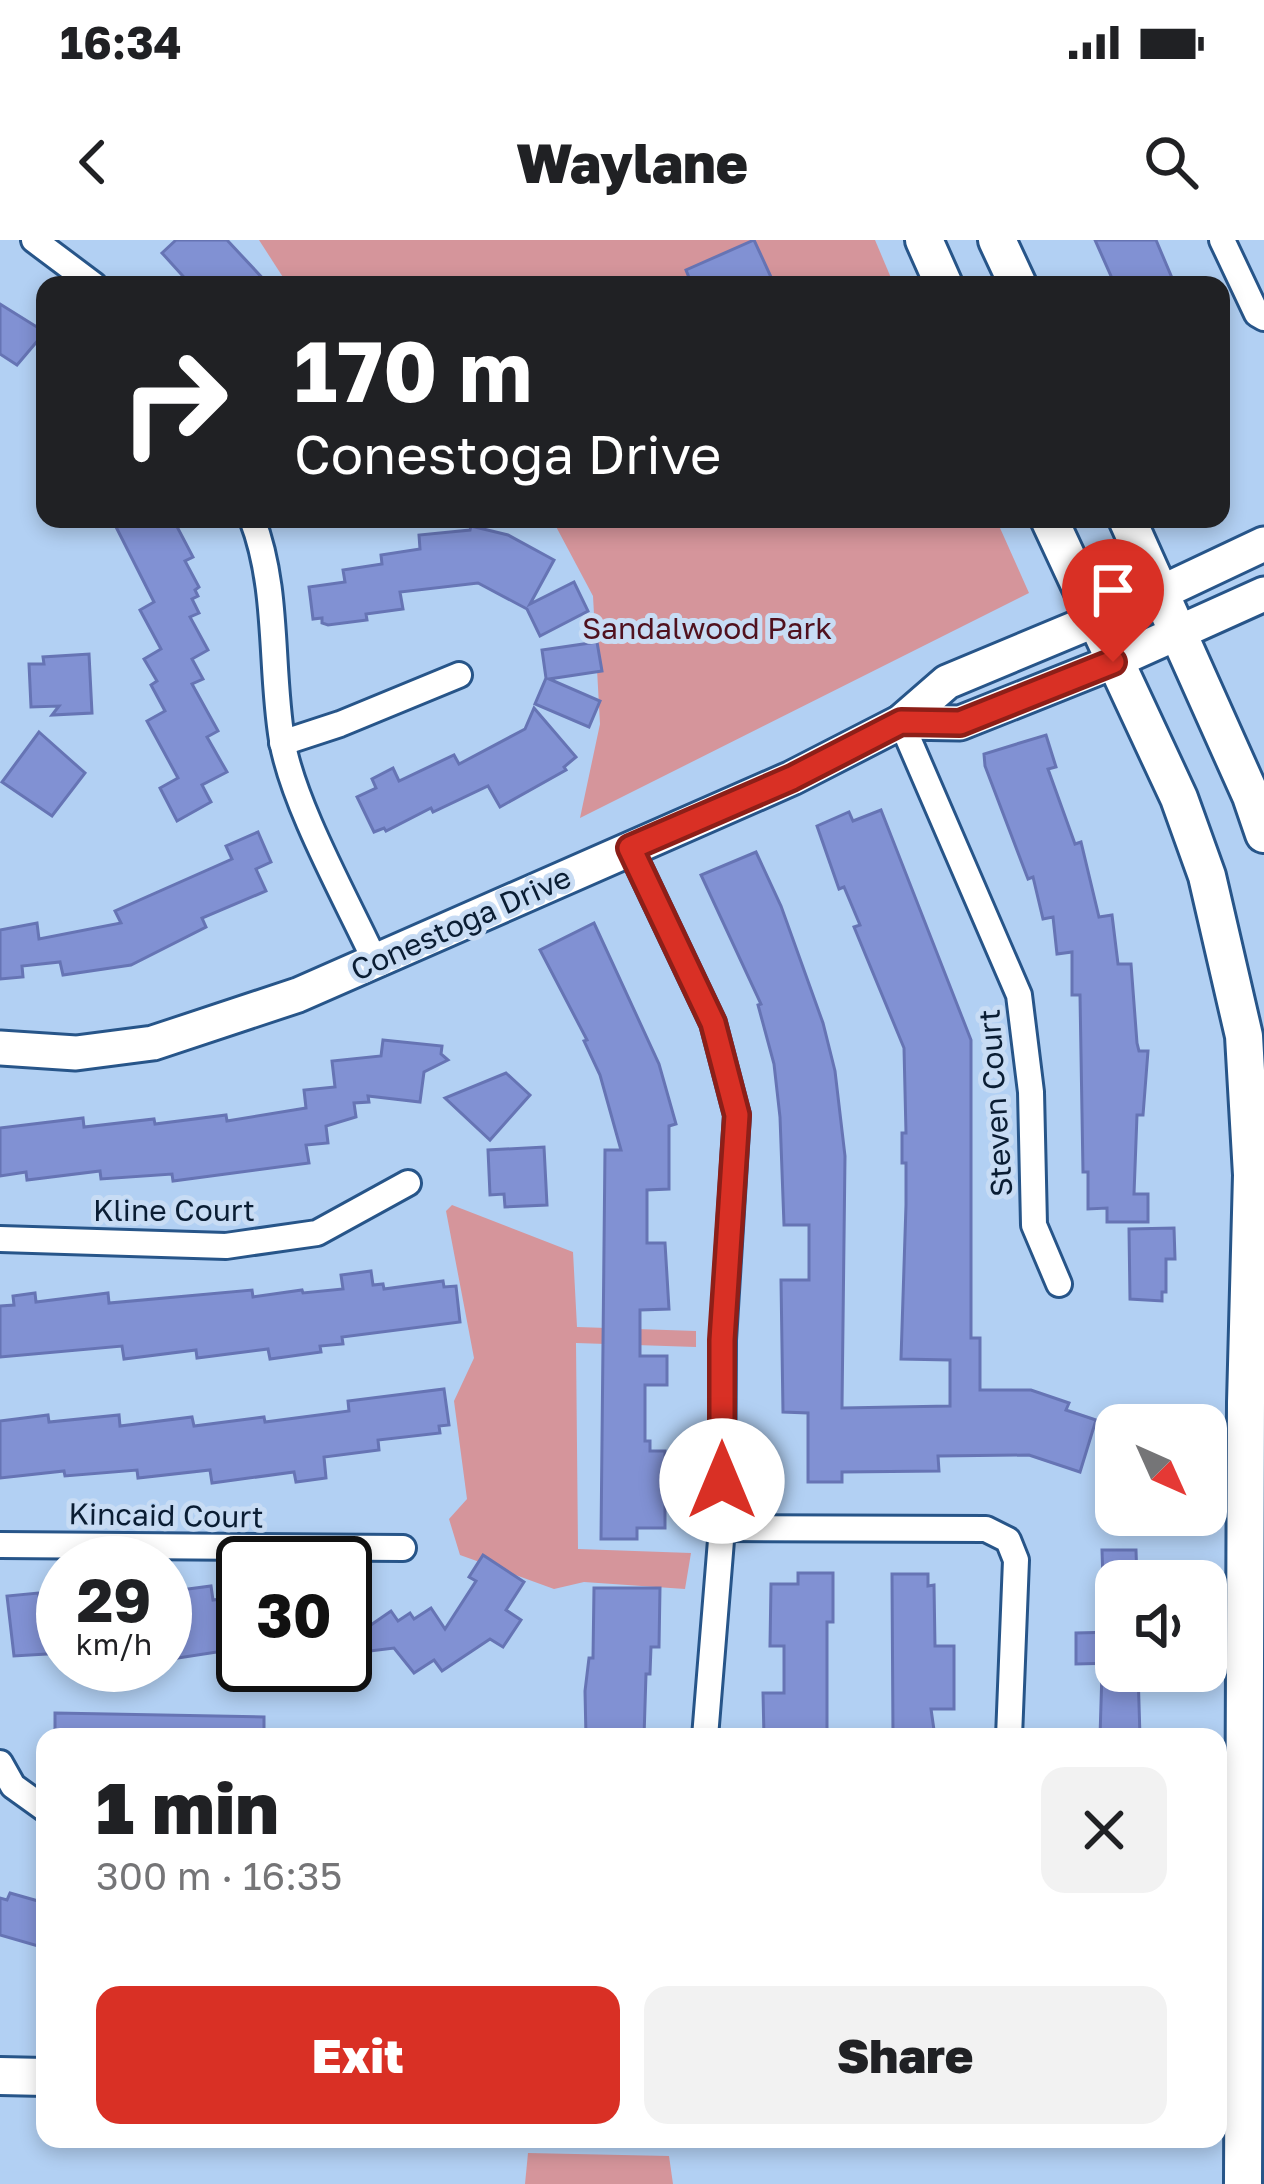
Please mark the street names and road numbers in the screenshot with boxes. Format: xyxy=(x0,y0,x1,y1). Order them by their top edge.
street label: Conestoga Drive xyxy=(345,858,576,988)
street label: Steven Court xyxy=(970,1008,1020,1198)
street label: Kline Court xyxy=(93,1192,255,1228)
street label: Kincaid Court xyxy=(68,1495,264,1535)

